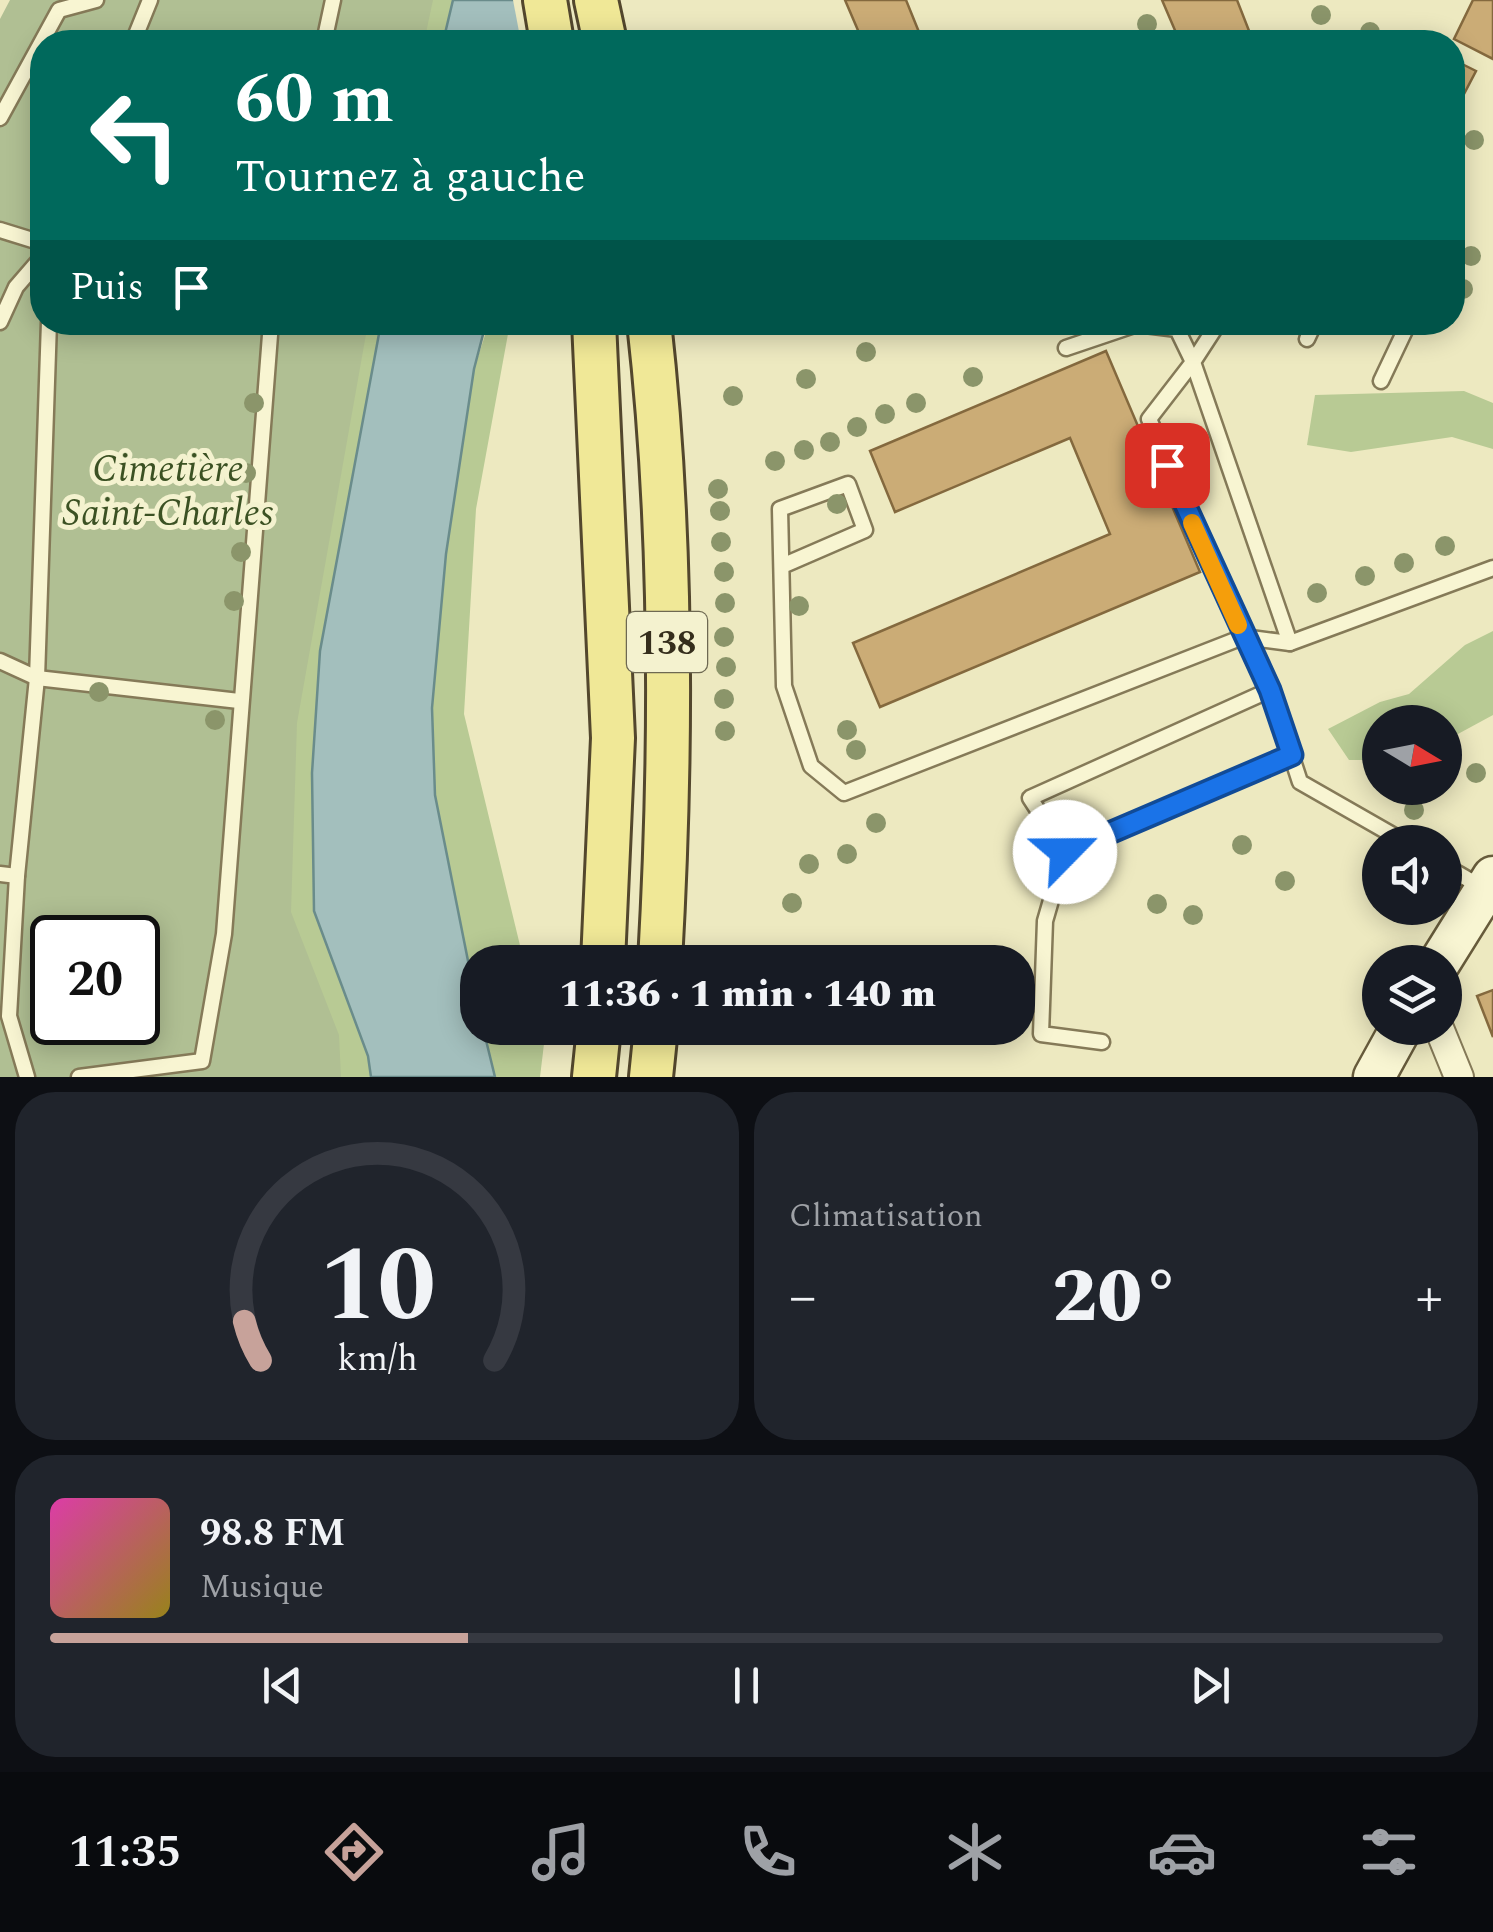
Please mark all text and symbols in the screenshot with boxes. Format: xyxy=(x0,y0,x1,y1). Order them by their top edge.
text: 60 m xyxy=(235,47,394,153)
icon: left xyxy=(70,70,200,200)
text: Tournez à gauche xyxy=(235,143,586,212)
text: Puis xyxy=(70,259,144,317)
icon: arrive xyxy=(164,260,219,315)
pin xyxy=(1125,423,1210,508)
icon: arrive xyxy=(1140,438,1195,493)
park label: Cimetière Saint-Charles xyxy=(63,441,273,543)
road number: 138 xyxy=(627,612,707,672)
north arrow xyxy=(1362,705,1462,805)
map controls xyxy=(1362,705,1462,1045)
position arrow xyxy=(1013,800,1117,904)
button: sound xyxy=(1362,825,1462,925)
speed limit sign: 20 xyxy=(30,915,160,1045)
button: layers xyxy=(1362,945,1462,1045)
text: 11:36 · 1 min · 140 m xyxy=(559,966,936,1024)
text: Climatisation xyxy=(789,1192,983,1241)
text: 10 xyxy=(319,1208,435,1366)
text: 20° xyxy=(1052,1241,1180,1355)
text: − xyxy=(789,1256,817,1339)
text: + xyxy=(1415,1256,1443,1339)
text: km/h xyxy=(337,1332,417,1387)
text: 98.8 FM xyxy=(200,1505,345,1563)
text: Musique xyxy=(200,1563,324,1612)
icon: previous xyxy=(255,1658,310,1713)
icon: pause xyxy=(719,1658,774,1713)
icon: next xyxy=(1183,1658,1238,1713)
icon: directions xyxy=(319,1817,389,1887)
icon: music xyxy=(526,1817,596,1887)
icon: phone xyxy=(733,1817,803,1887)
icon: climate xyxy=(940,1817,1010,1887)
icon: car xyxy=(1147,1817,1217,1887)
icon: filters xyxy=(1354,1817,1424,1887)
text: 11:35 xyxy=(69,1818,182,1887)

